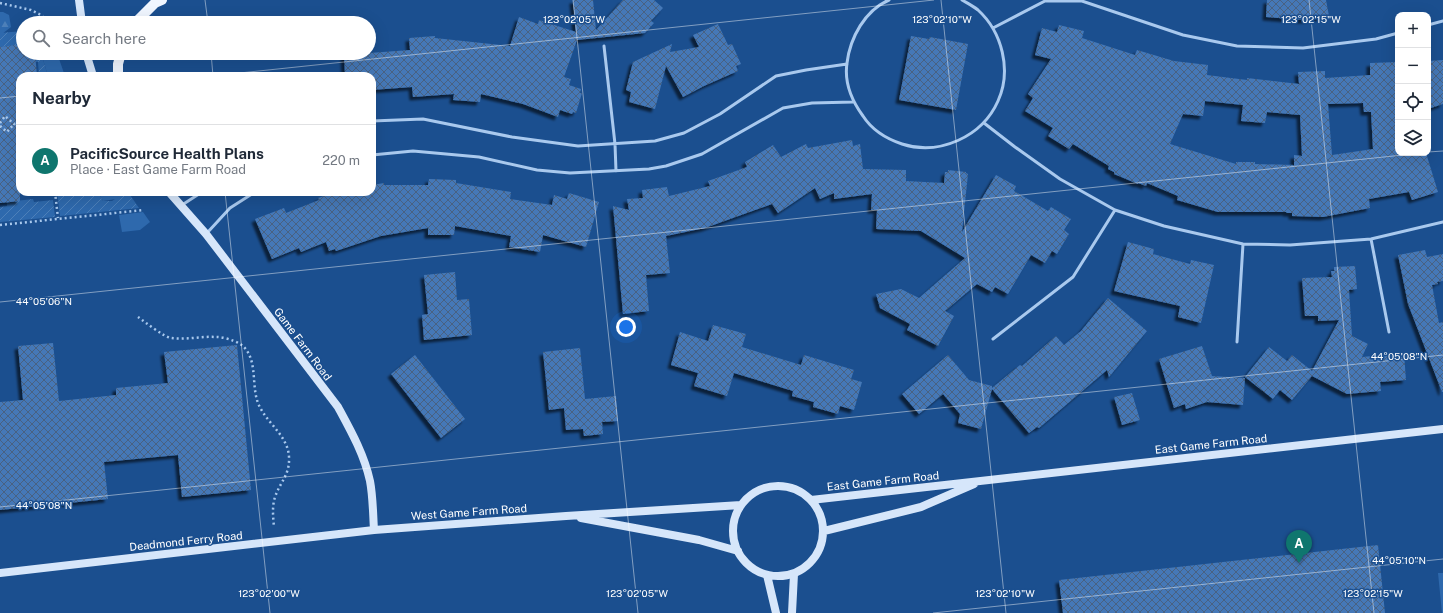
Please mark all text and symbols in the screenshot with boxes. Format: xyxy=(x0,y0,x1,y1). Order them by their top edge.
map controls xyxy=(1395,12,1431,156)
button: + xyxy=(1395,12,1431,48)
text: 123°02'05"W xyxy=(543,13,605,25)
text: 123°02'10"W xyxy=(912,13,972,25)
text: 123°02'15"W xyxy=(1281,13,1341,25)
search box xyxy=(16,16,376,60)
icon: search xyxy=(30,27,52,49)
text: Search here xyxy=(62,30,146,47)
button: − xyxy=(1395,48,1431,84)
button: locate xyxy=(1395,84,1431,120)
text: Nearby xyxy=(32,88,91,108)
button: layers xyxy=(1395,120,1431,156)
text: PacificSource Health Plans xyxy=(70,145,264,162)
text: A xyxy=(40,153,50,168)
text: 220 m xyxy=(322,153,360,168)
text: Place · East Game Farm Road xyxy=(70,162,246,177)
text: 44°05'06"N xyxy=(16,295,72,307)
street label: Game Farm Road xyxy=(272,305,334,383)
your location xyxy=(616,317,636,337)
text: 44°05'08"N xyxy=(1371,350,1427,362)
street label: East Game Farm Road xyxy=(1154,432,1268,456)
street label: East Game Farm Road xyxy=(826,469,940,493)
text: 44°05'08"N xyxy=(16,499,72,511)
street label: West Game Farm Road xyxy=(411,502,527,522)
street label: Deadmond Ferry Road xyxy=(129,529,243,553)
pin: A xyxy=(1286,530,1312,563)
text: 44°05'10"N xyxy=(1372,554,1426,566)
text: 123°02'00"W xyxy=(238,587,300,599)
text: 123°02'05"W xyxy=(606,587,668,599)
text: 123°02'10"W xyxy=(975,587,1035,599)
text: 123°02'15"W xyxy=(1343,587,1403,599)

